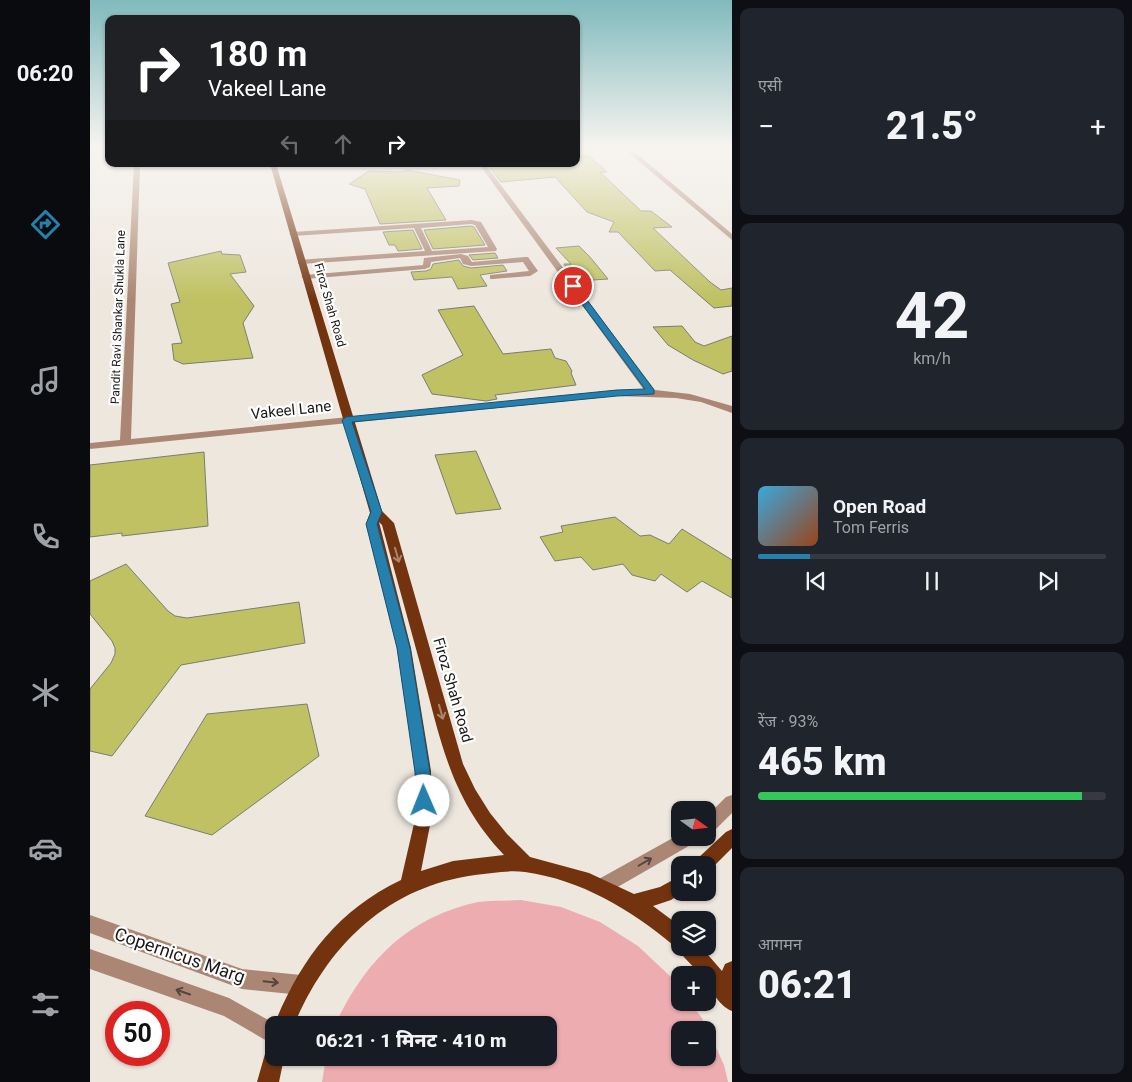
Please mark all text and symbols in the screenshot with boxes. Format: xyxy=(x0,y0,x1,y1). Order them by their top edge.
text: 180 m xyxy=(208,34,307,75)
icon: right xyxy=(125,35,190,100)
text: 06:20 xyxy=(17,61,73,86)
text: Vakeel Lane xyxy=(208,76,326,101)
text: एसी xyxy=(758,76,782,95)
text: 21.5° xyxy=(886,104,978,148)
text: − xyxy=(758,110,774,143)
text: + xyxy=(1090,110,1106,143)
icon: left xyxy=(276,130,304,158)
icon: ahead xyxy=(329,130,357,158)
icon: right xyxy=(382,130,410,158)
icon: directions xyxy=(28,207,63,242)
street label: Pandit Ravi Shankar Shukla Lane xyxy=(108,230,128,404)
street label: Firoz Shah Road xyxy=(311,261,349,349)
pin xyxy=(552,265,594,307)
icon: arrive xyxy=(559,272,587,300)
text: 42 xyxy=(895,278,969,354)
text: km/h xyxy=(913,349,951,368)
icon: music xyxy=(28,363,63,398)
street label: Vakeel Lane xyxy=(250,397,332,423)
text: Open Road xyxy=(833,495,926,518)
text: Tom Ferris xyxy=(833,518,909,537)
icon: phone xyxy=(28,519,63,554)
one-way arrow xyxy=(392,547,402,563)
icon: previous xyxy=(802,567,830,595)
icon: pause xyxy=(918,567,946,595)
icon: next xyxy=(1034,567,1062,595)
street label: Firoz Shah Road xyxy=(429,636,477,744)
icon: climate xyxy=(28,675,63,710)
one-way arrow xyxy=(436,703,446,719)
text: रेंज · 93% xyxy=(758,712,818,731)
text: 465 km xyxy=(758,740,887,784)
position arrow xyxy=(397,774,449,826)
north arrow xyxy=(671,801,716,846)
map controls xyxy=(671,801,716,1066)
icon: car xyxy=(28,831,63,866)
button: sound xyxy=(671,856,716,901)
one-way arrow xyxy=(638,857,653,867)
button: layers xyxy=(671,911,716,956)
street label: Copernicus Marg xyxy=(112,923,248,987)
text: आगमन xyxy=(758,935,802,954)
text: 06:21 xyxy=(758,963,857,1007)
button: + xyxy=(671,966,716,1011)
one-way arrow xyxy=(263,977,279,987)
icon: filters xyxy=(28,987,63,1022)
one-way arrow xyxy=(176,987,191,996)
speed limit sign: 50 xyxy=(105,1001,170,1066)
button: − xyxy=(671,1021,716,1066)
text: 06:21 · 1 मिनट · 410 m xyxy=(316,1029,506,1052)

